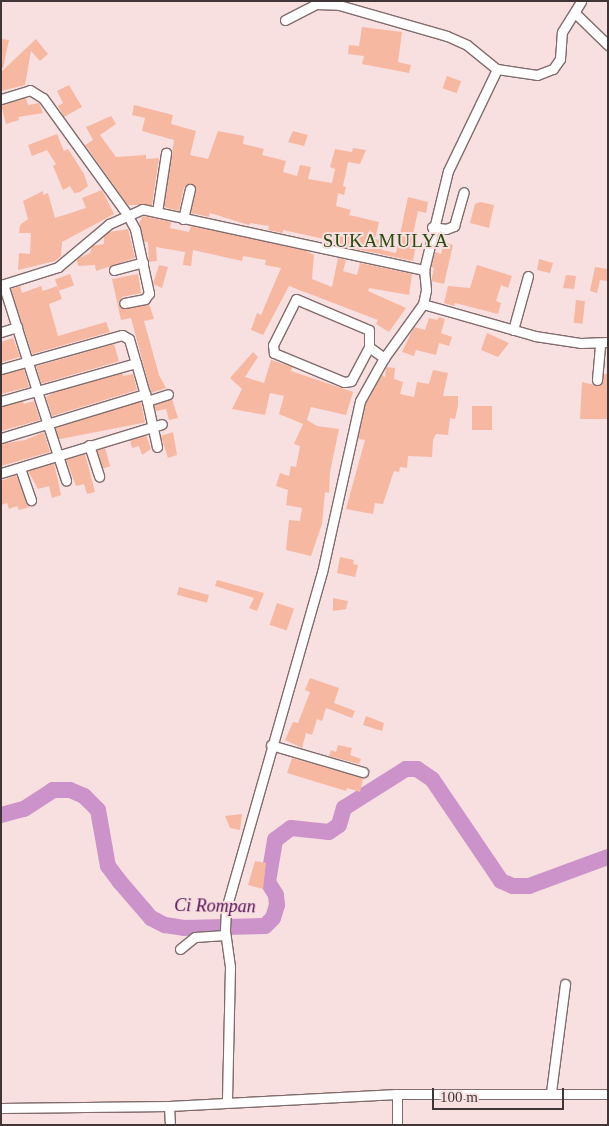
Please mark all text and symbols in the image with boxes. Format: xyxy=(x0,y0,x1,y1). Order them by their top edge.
district label: SUKAMULYA xyxy=(322,230,450,252)
water label: Ci Rompan xyxy=(174,894,256,918)
scale bar xyxy=(434,1078,566,1110)
text: 100 m xyxy=(440,1089,478,1105)

